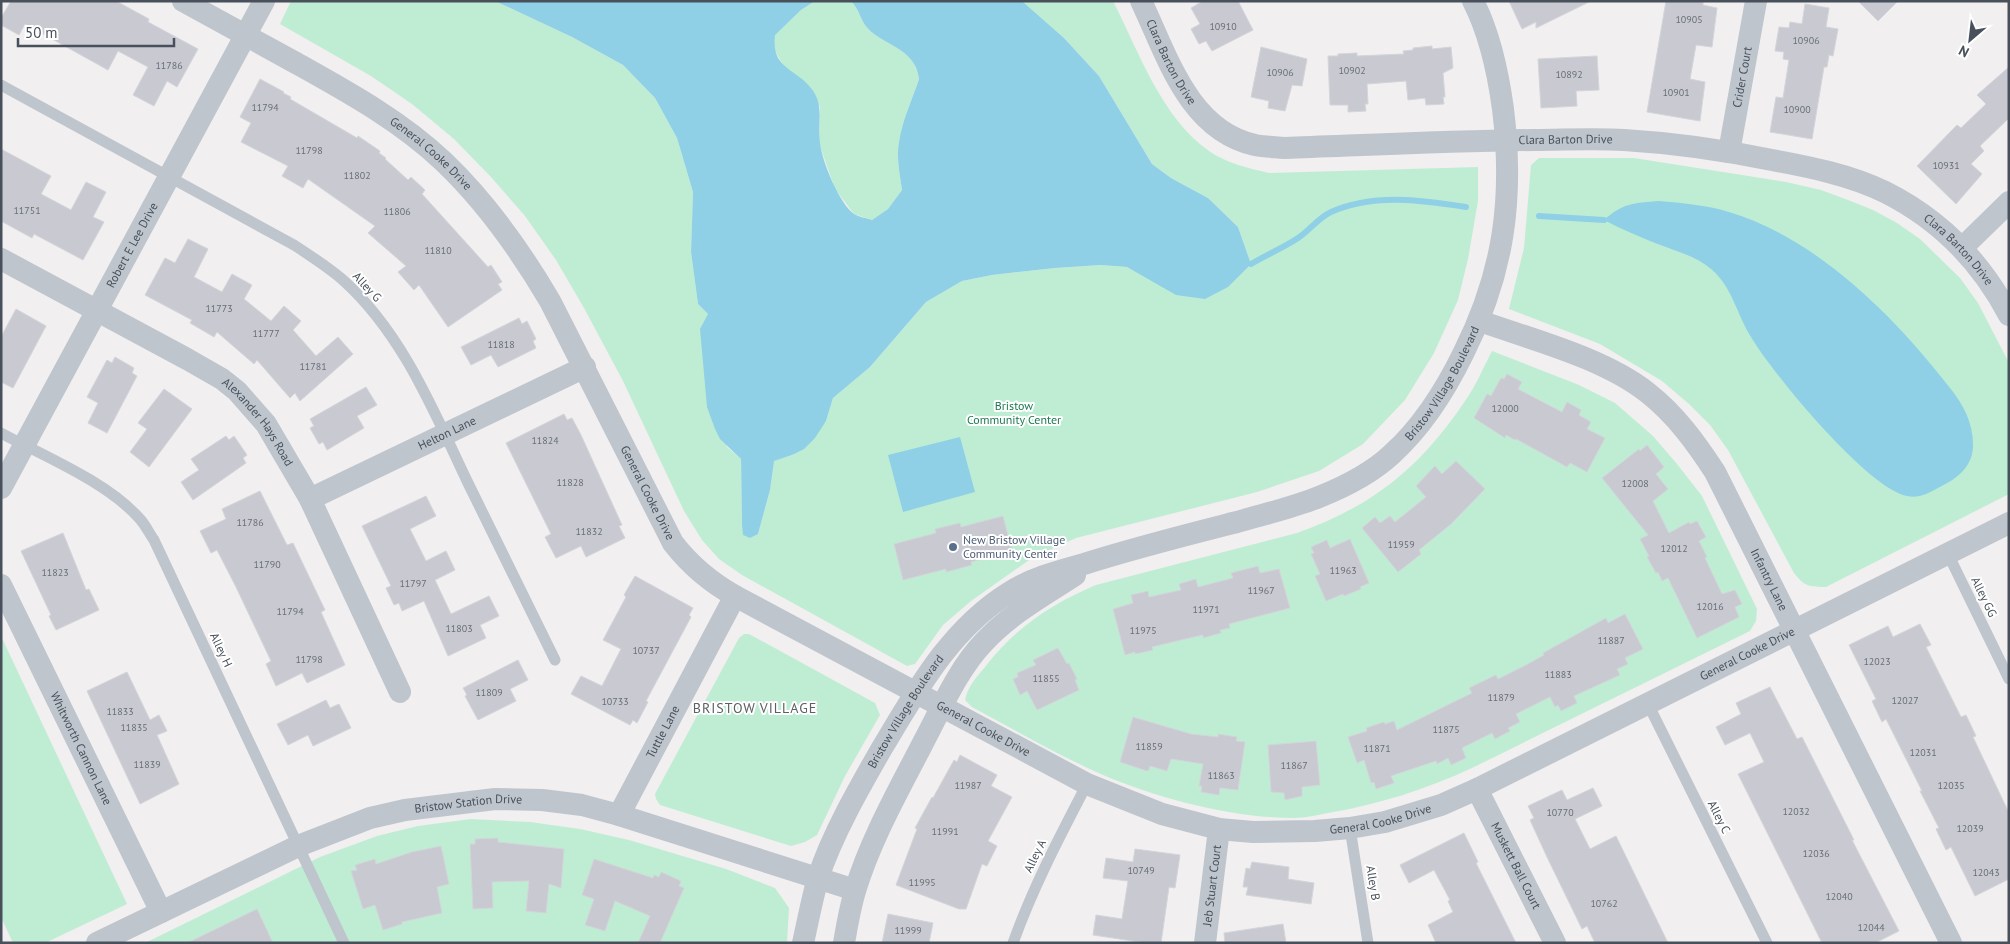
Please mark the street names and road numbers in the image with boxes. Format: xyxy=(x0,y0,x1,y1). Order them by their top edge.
street label: Clara Barton Drive xyxy=(1143,17,1200,107)
street label: Crider Court xyxy=(1729,45,1755,109)
street label: General Cooke Drive xyxy=(387,113,475,193)
street label: Clara Barton Drive xyxy=(1518,131,1613,147)
street label: Robert E Lee Drive xyxy=(103,200,161,290)
street label: Clara Barton Drive xyxy=(1921,210,1997,288)
street label: Alley G xyxy=(350,269,385,305)
street label: Bristow Village Boulevard xyxy=(1401,324,1482,444)
street label: Alexander Hays Road xyxy=(219,374,297,469)
street label: Helton Lane xyxy=(415,412,478,453)
street label: General Cooke Drive xyxy=(618,443,678,542)
street label: Infantry Lane xyxy=(1748,546,1791,613)
street label: Alley GG xyxy=(1968,574,2001,619)
street label: General Cooke Drive xyxy=(1697,623,1797,683)
street label: Alley H xyxy=(207,630,236,669)
street label: Bristow Village Boulevard xyxy=(864,652,946,771)
street label: Whitworth Cannon Lane xyxy=(47,689,115,807)
street label: General Cooke Drive xyxy=(934,697,1033,759)
street label: Tuttle Lane xyxy=(642,703,683,761)
street label: Bristow Station Drive xyxy=(413,791,522,816)
street label: Alley C xyxy=(1705,798,1734,836)
street label: General Cooke Drive xyxy=(1329,800,1433,837)
street label: Muskett Ball Court xyxy=(1488,820,1545,911)
street label: Alley A xyxy=(1020,837,1049,875)
street label: Jeb Stuart Court xyxy=(1199,844,1224,928)
street label: Alley B xyxy=(1363,864,1384,901)

